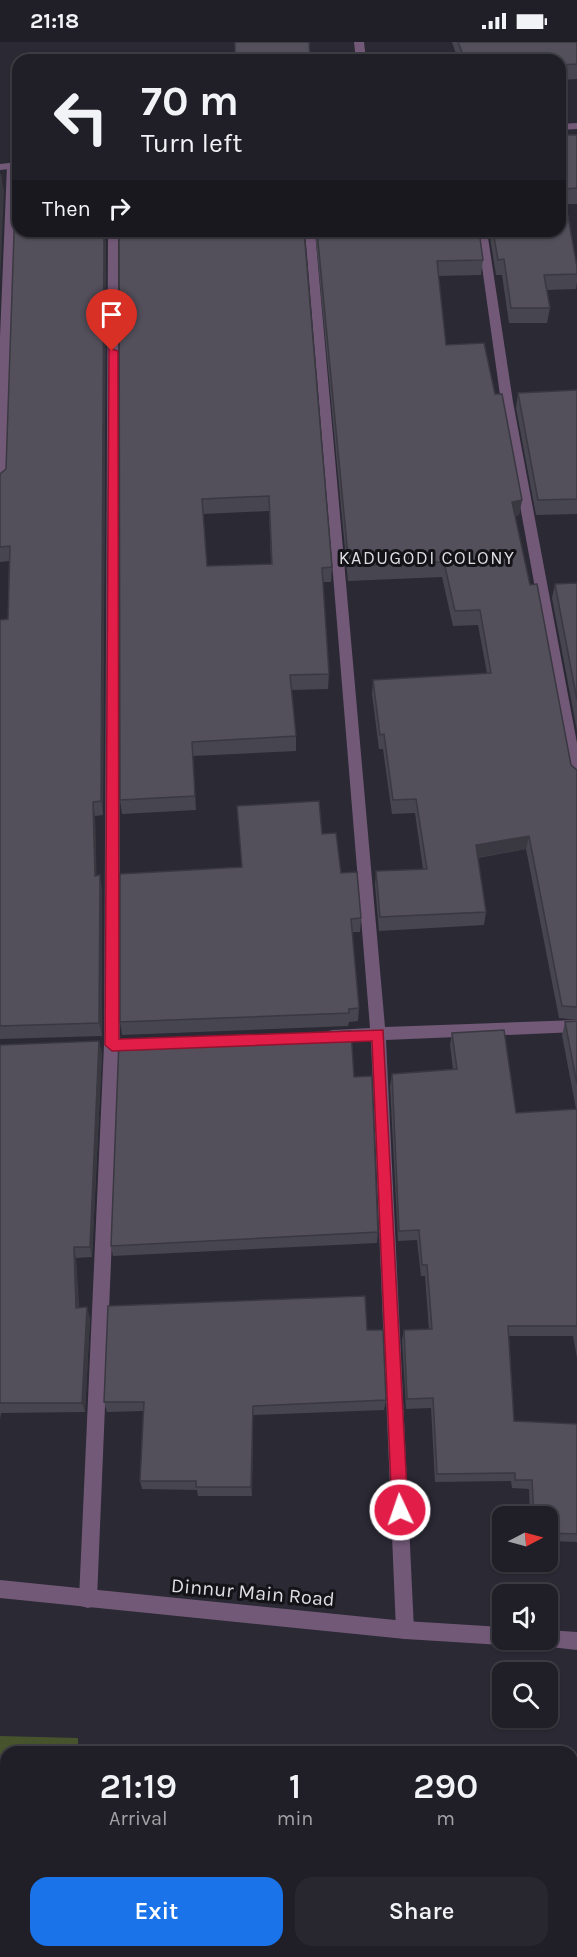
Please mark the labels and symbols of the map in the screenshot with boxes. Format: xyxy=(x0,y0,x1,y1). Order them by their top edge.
pin xyxy=(86,289,137,351)
district label: KADUGODI COLONY xyxy=(339,547,515,569)
position arrow xyxy=(368,1478,432,1542)
north arrow xyxy=(492,1506,558,1572)
street label: Dinnur Main Road xyxy=(170,1574,336,1611)

